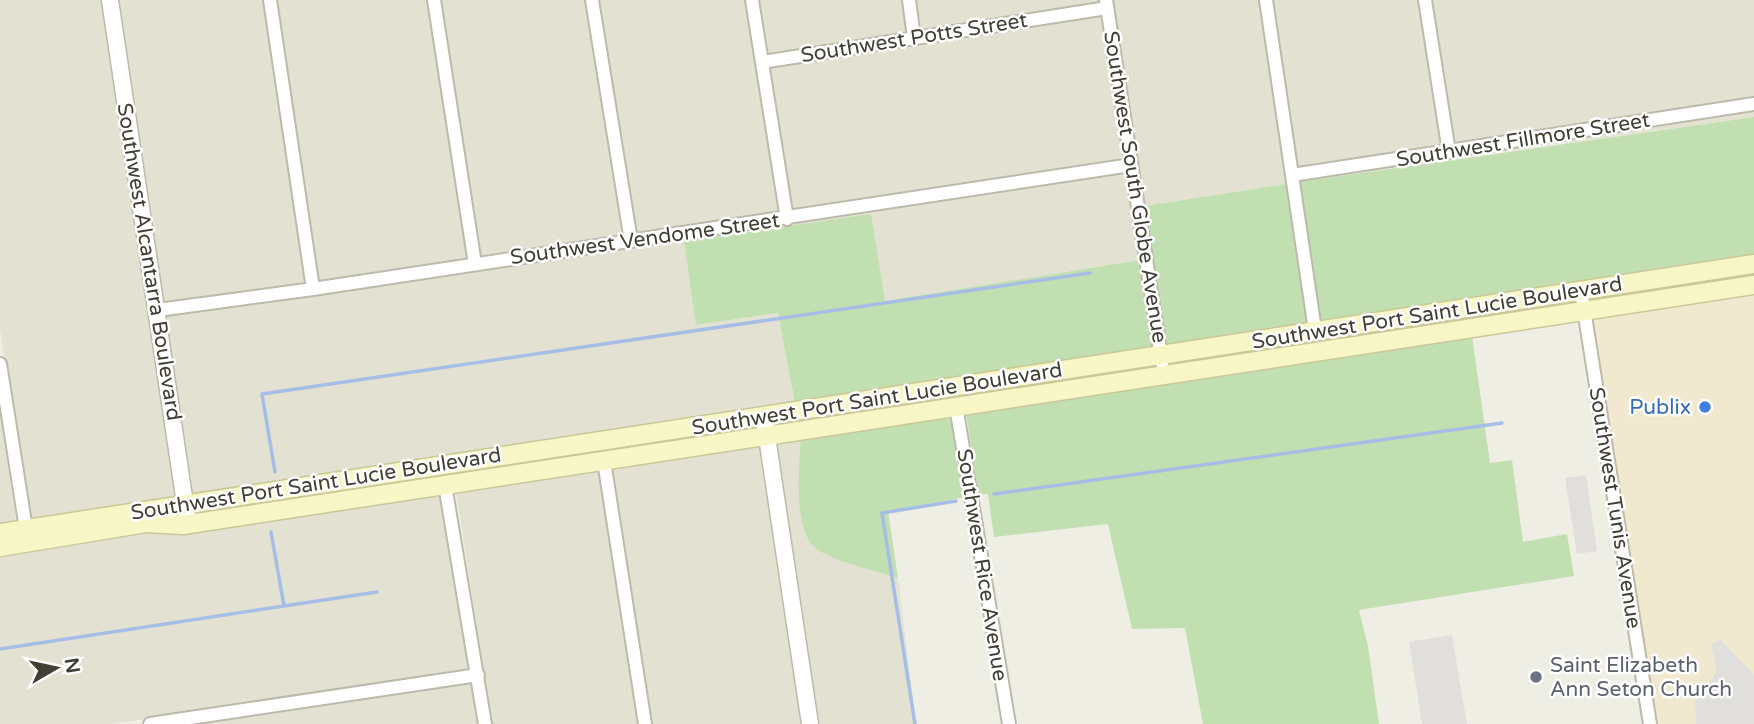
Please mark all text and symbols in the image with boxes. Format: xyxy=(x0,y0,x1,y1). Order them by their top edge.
street label: Southwest Potts Street xyxy=(799,8,1029,68)
street label: Southwest South Globe Avenue xyxy=(1098,29,1172,345)
street label: Southwest Alcantarra Boulevard xyxy=(112,101,186,423)
street label: Southwest Fillmore Street xyxy=(1394,108,1652,172)
street label: Southwest Vendome Street xyxy=(509,208,781,270)
street label: Southwest Port Saint Lucie Boulevard xyxy=(1250,271,1624,355)
street label: Southwest Port Saint Lucie Boulevard xyxy=(690,357,1064,441)
street label: Southwest Tunis Avenue xyxy=(1584,386,1646,631)
place label: Publix xyxy=(1629,395,1691,420)
marker: Publix xyxy=(1697,399,1713,415)
street label: Southwest Port Saint Lucie Boulevard xyxy=(129,442,503,526)
street label: Southwest Rice Avenue xyxy=(951,447,1013,683)
north arrow xyxy=(21,633,91,703)
place label: Saint Elizabeth Ann Seton Church xyxy=(1550,653,1732,702)
text: N xyxy=(60,656,84,675)
marker: Saint Elizabeth Ann Seton Church xyxy=(1528,669,1544,685)

